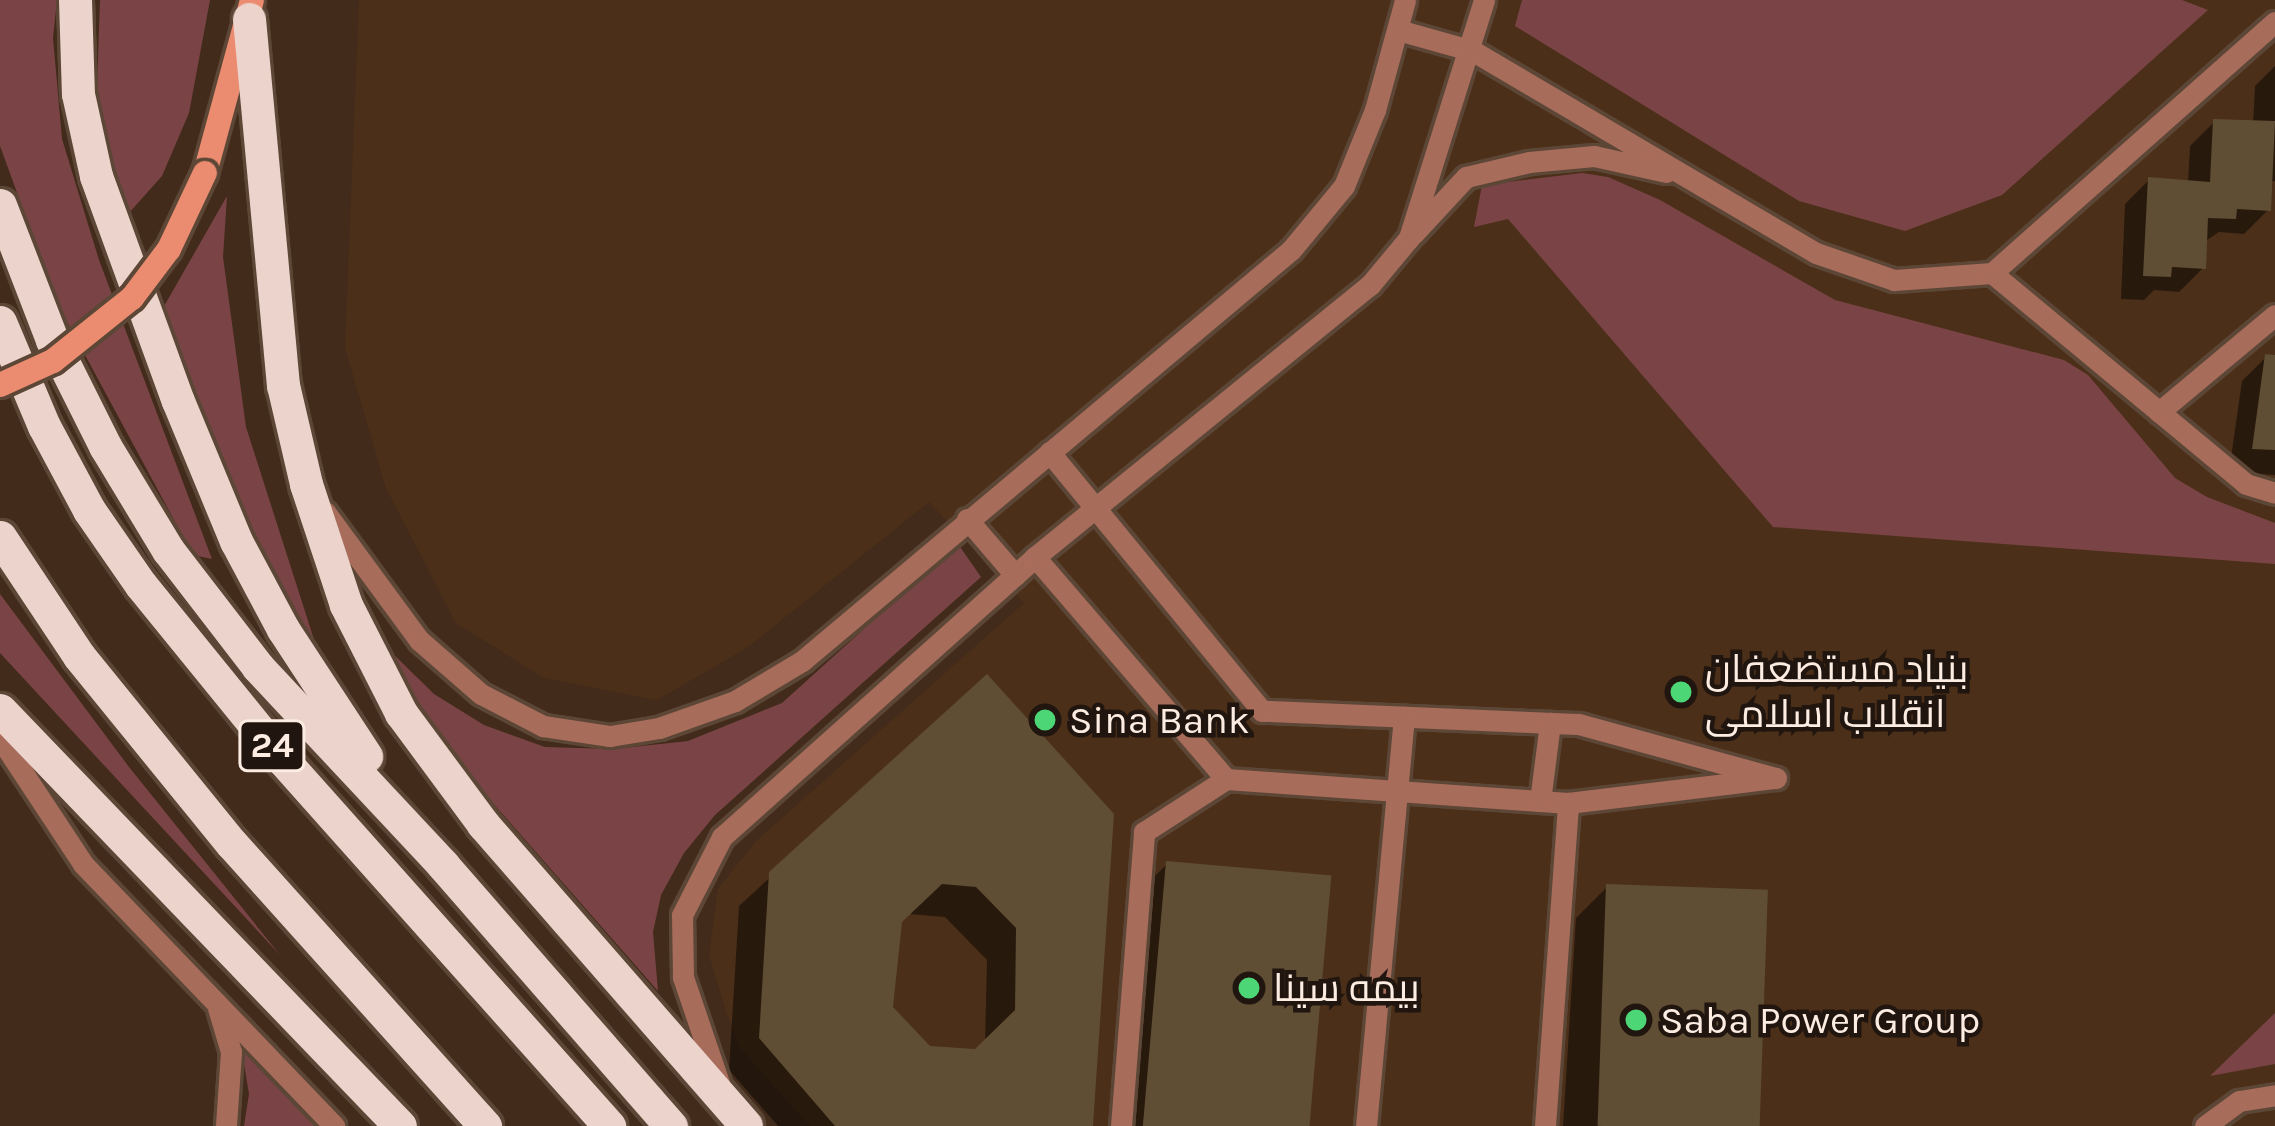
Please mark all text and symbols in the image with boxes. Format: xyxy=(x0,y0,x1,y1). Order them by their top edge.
place label: بنیاد مستضعفان انقلاب اسلامی xyxy=(1705,647,1968,738)
marker: بنیاد مستضعفان انقلاب اسلامی xyxy=(1668,679,1694,705)
place label: Sina Bank xyxy=(1069,697,1250,743)
marker: Sina Bank xyxy=(1032,707,1058,733)
road number: 24 xyxy=(236,716,308,776)
place label: بیمه سینا xyxy=(1273,965,1420,1011)
marker: بیمه سینا xyxy=(1236,975,1262,1001)
place label: Saba Power Group xyxy=(1660,997,1980,1043)
marker: Saba Power Group xyxy=(1623,1007,1649,1033)

